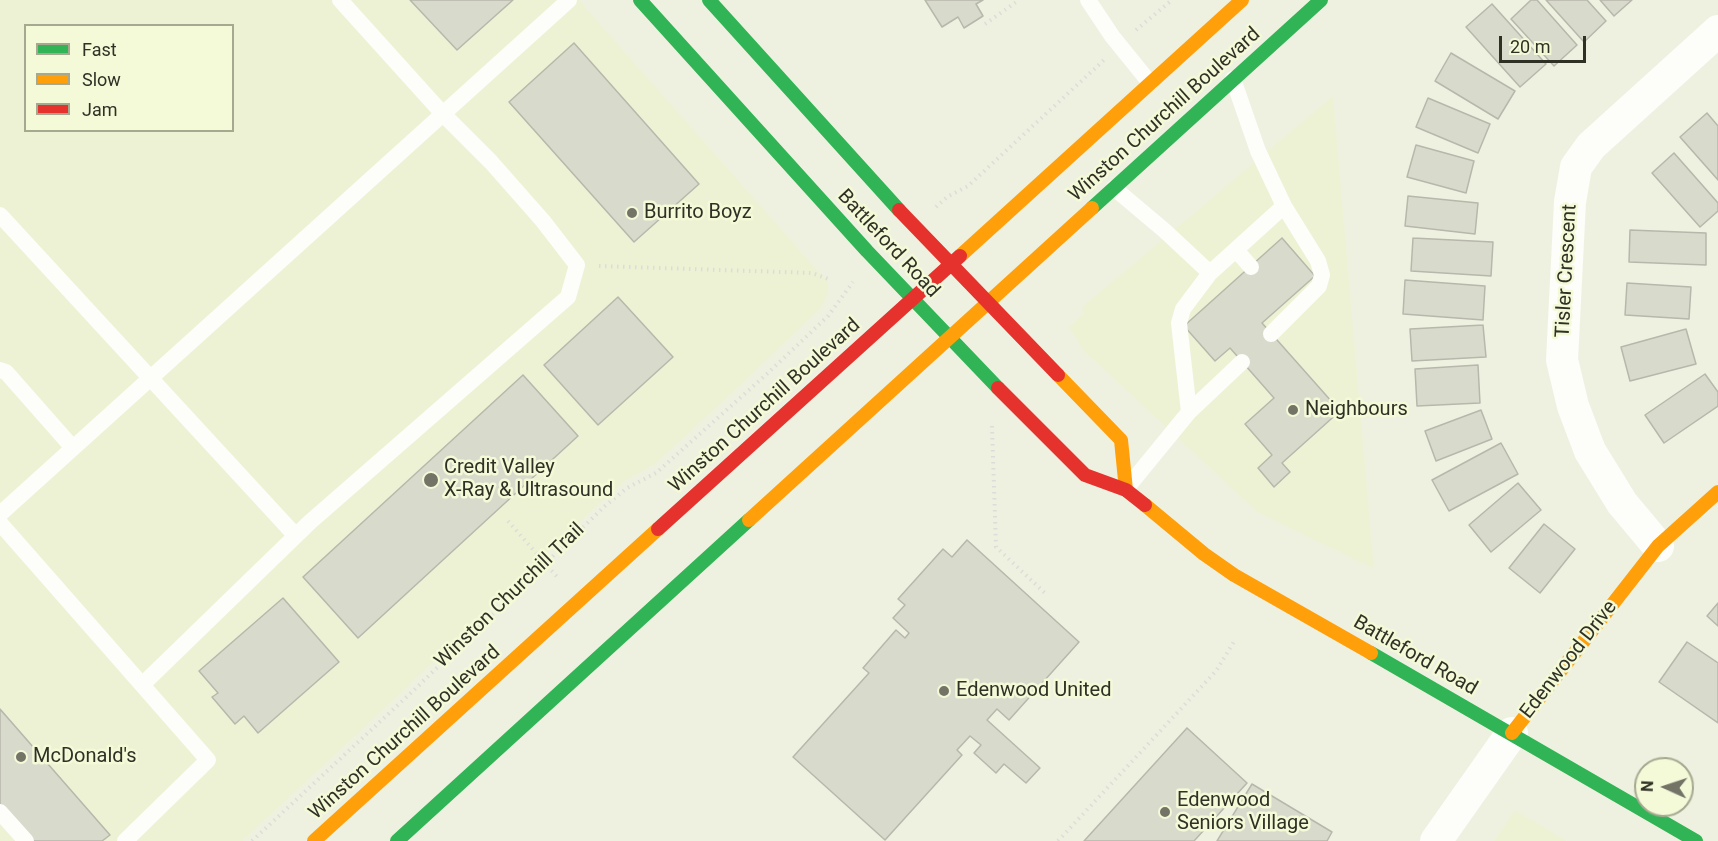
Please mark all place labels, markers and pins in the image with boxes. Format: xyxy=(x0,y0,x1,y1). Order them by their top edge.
place label: Burrito Boyz xyxy=(644,201,752,225)
marker: Burrito Boyz xyxy=(625,206,639,220)
place label: Neighbours xyxy=(1305,398,1408,422)
marker: Neighbours xyxy=(1286,403,1300,417)
place label: Credit Valley X-Ray & Ultrasound xyxy=(444,456,613,503)
marker: Credit Valley X-Ray & Ultrasound xyxy=(422,471,440,489)
place label: Edenwood United xyxy=(956,679,1111,703)
marker: Edenwood United xyxy=(937,684,951,698)
place label: McDonald's xyxy=(33,745,137,769)
marker: McDonald's xyxy=(14,750,28,764)
place label: Edenwood Seniors Village xyxy=(1177,789,1309,836)
marker: Edenwood Seniors Village xyxy=(1158,805,1172,819)

